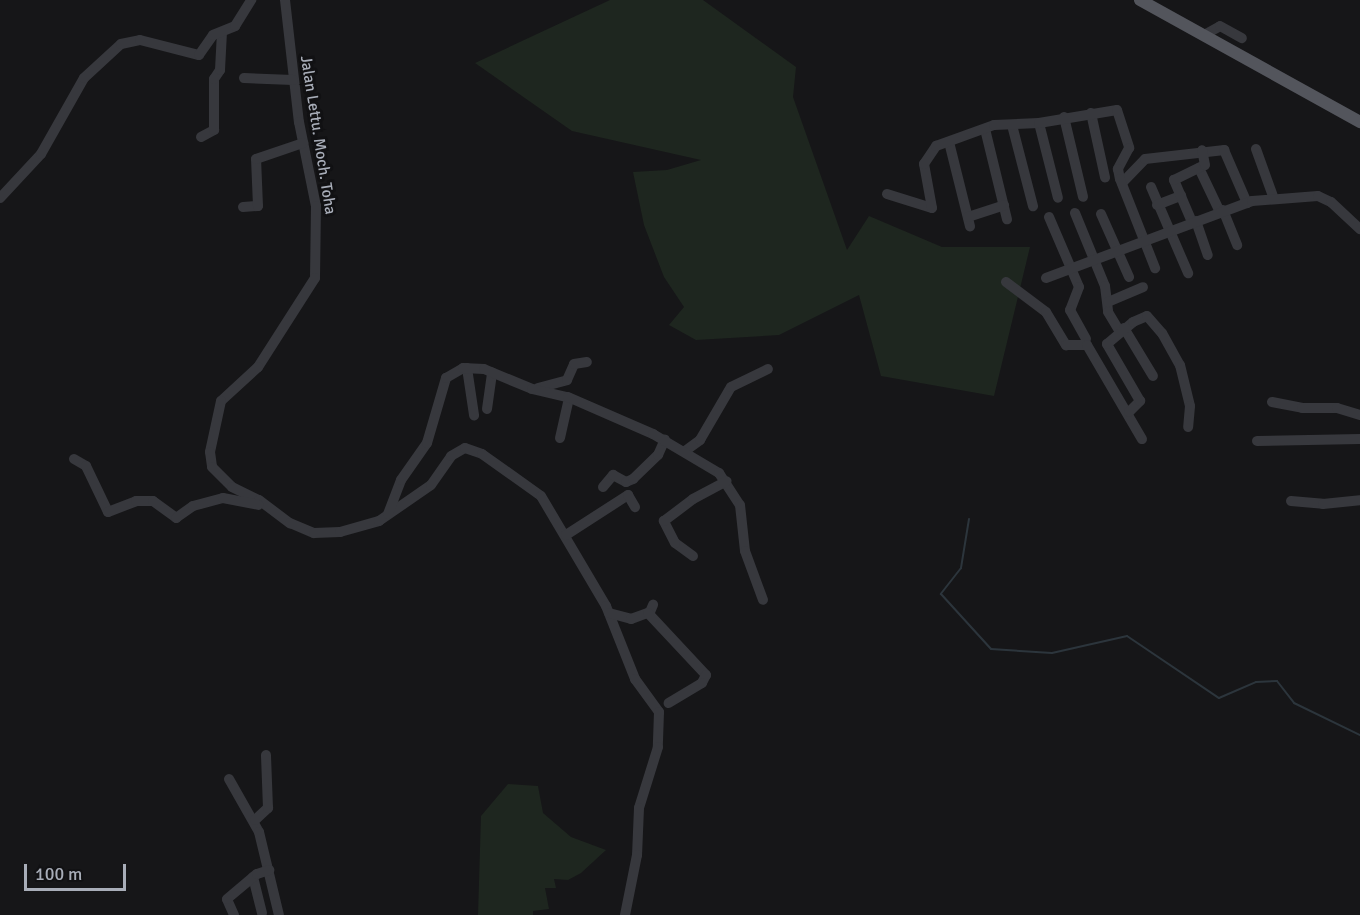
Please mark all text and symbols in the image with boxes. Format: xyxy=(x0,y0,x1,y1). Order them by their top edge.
street label: Jalan Lettu. Moch. Toha xyxy=(296,54,340,216)
scale bar xyxy=(27,852,129,890)
text: 100 m xyxy=(35,863,82,885)

